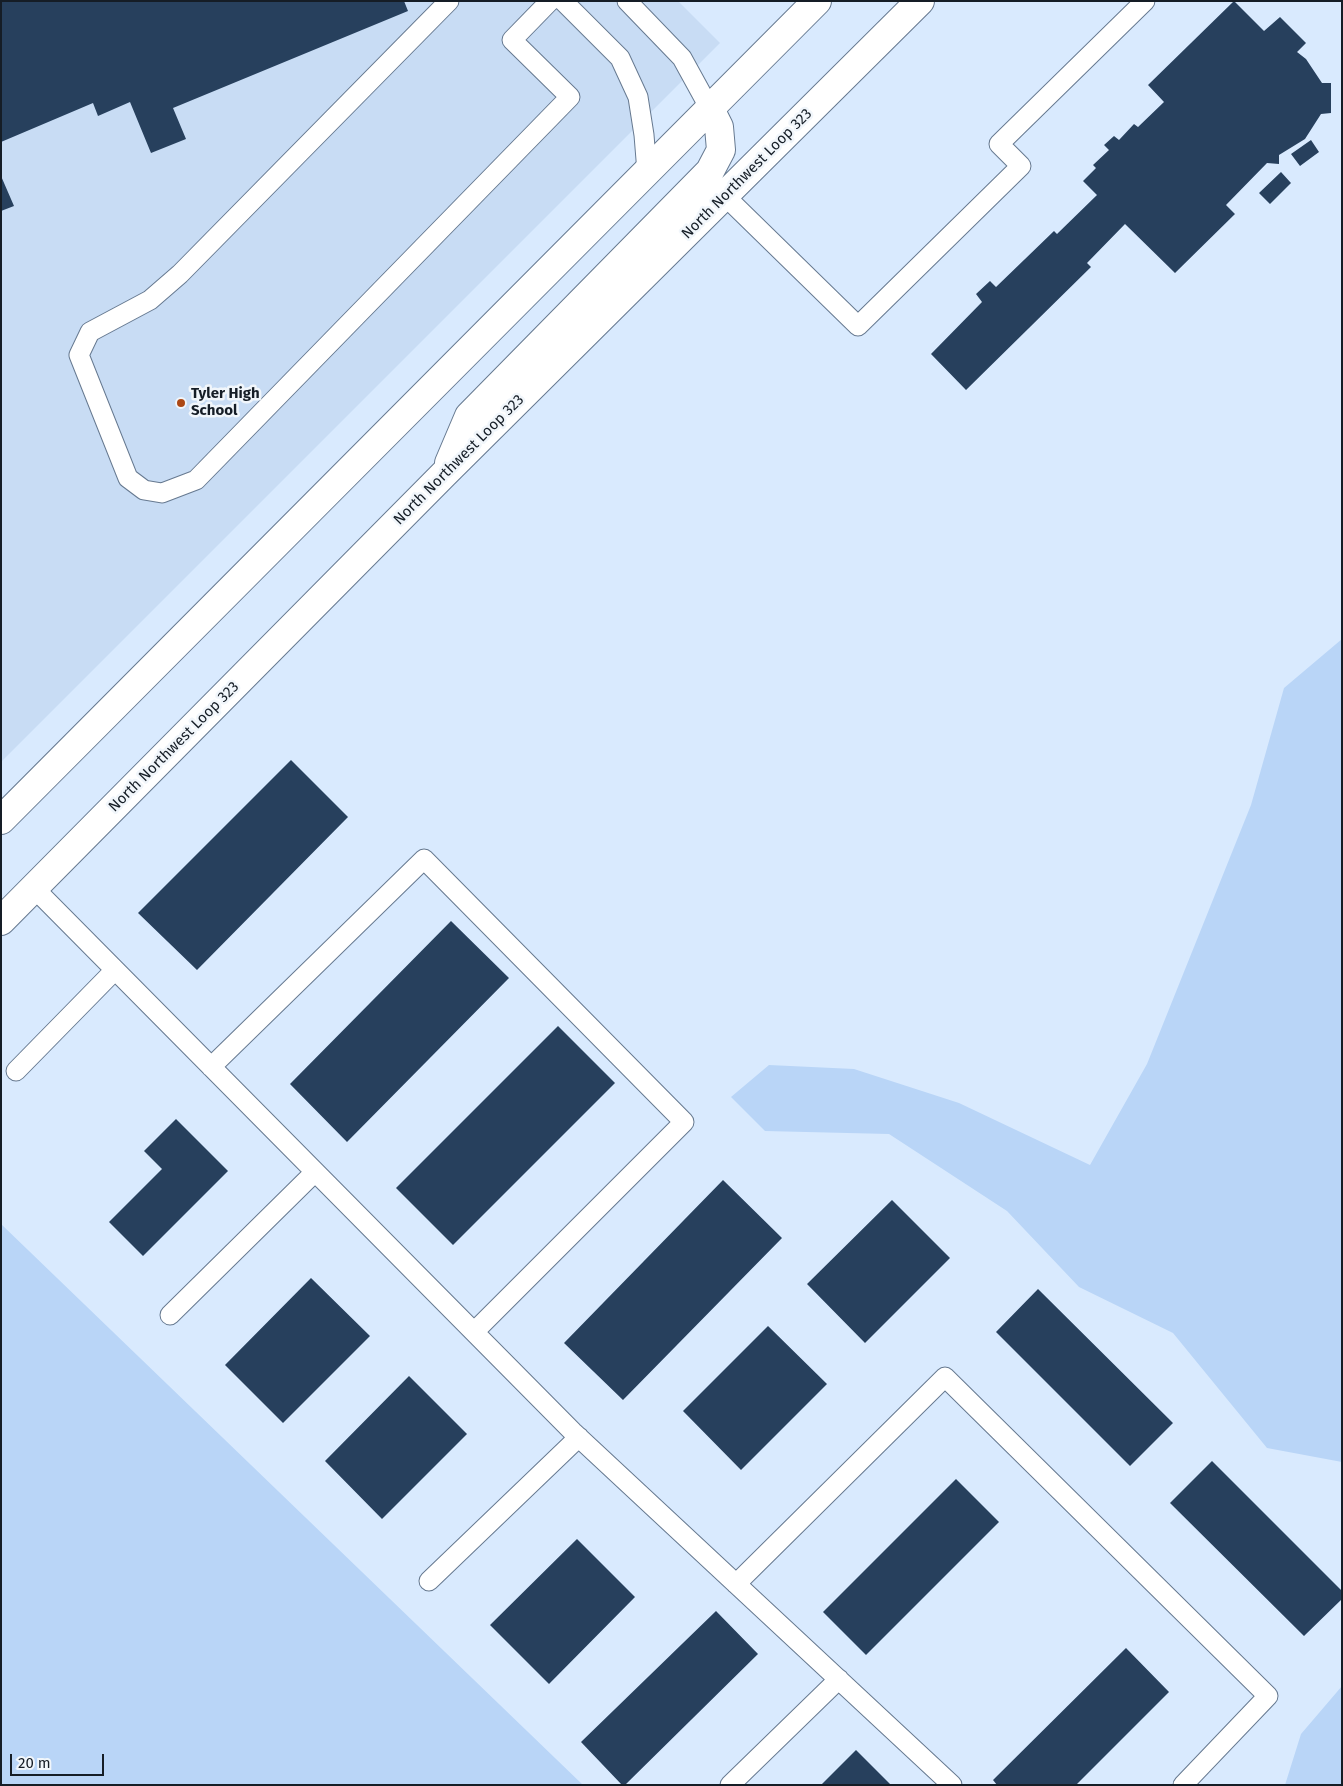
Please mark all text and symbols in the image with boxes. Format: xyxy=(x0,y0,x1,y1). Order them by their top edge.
street label: North Northwest Loop 323 xyxy=(678,105,816,243)
place label: Tyler High School xyxy=(191,385,260,420)
street label: North Northwest Loop 323 xyxy=(390,391,528,529)
marker: Tyler High School xyxy=(175,397,187,409)
street label: North Northwest Loop 323 xyxy=(105,678,243,816)
scale bar xyxy=(12,1744,106,1776)
text: 20 m xyxy=(18,1754,51,1772)

